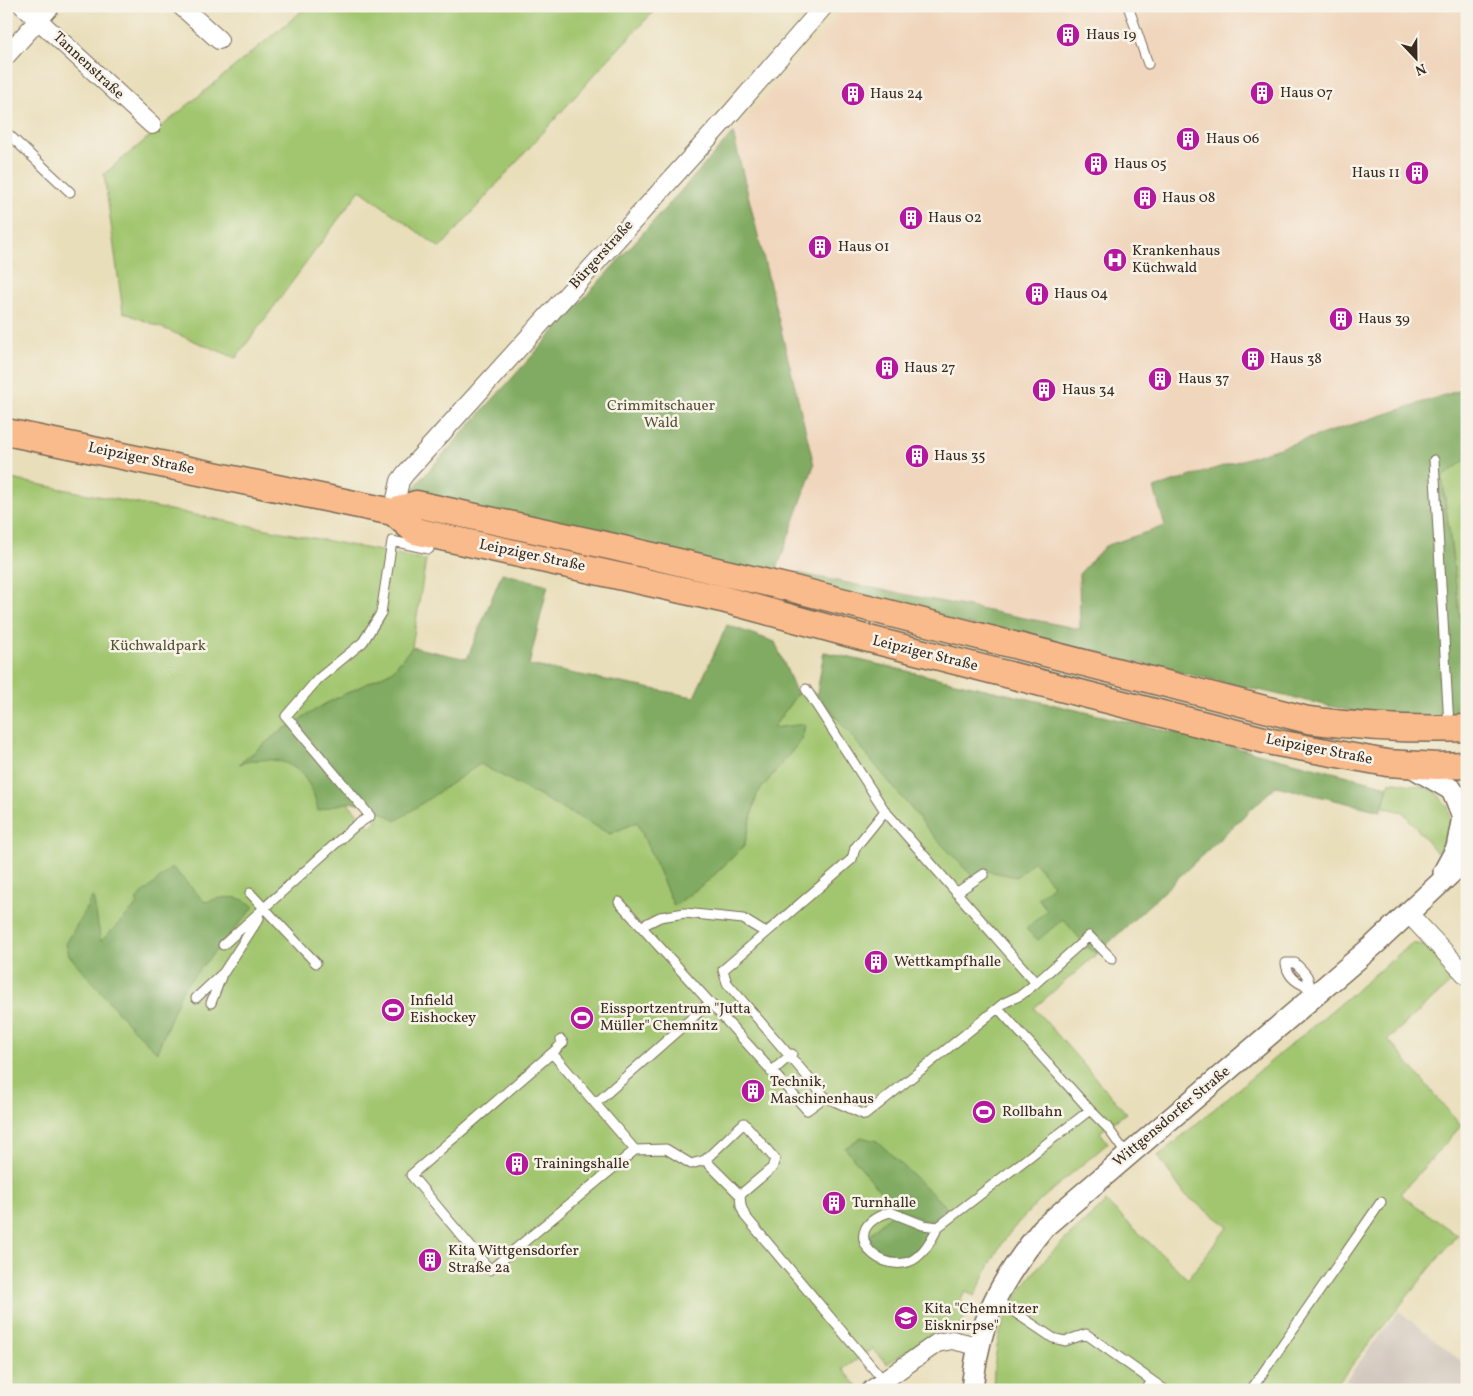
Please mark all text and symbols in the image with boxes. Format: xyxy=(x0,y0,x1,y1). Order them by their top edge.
building icon: Haus 19 xyxy=(1055,22,1081,48)
place label: Haus 19 xyxy=(1086,25,1136,46)
street label: Tannenstraße xyxy=(48,27,128,105)
north arrow xyxy=(1390,32,1440,82)
text: N xyxy=(1412,58,1429,79)
building icon: Haus 07 xyxy=(1249,80,1275,106)
building icon: Haus 24 xyxy=(840,81,866,107)
place label: Haus 07 xyxy=(1280,83,1333,104)
place label: Haus 24 xyxy=(870,84,923,105)
building icon: Haus 06 xyxy=(1175,126,1201,152)
place label: Haus 06 xyxy=(1206,129,1259,150)
building icon: Haus 05 xyxy=(1083,151,1109,177)
place label: Haus 05 xyxy=(1114,154,1167,175)
building icon: Haus 11 xyxy=(1404,160,1430,186)
place label: Haus 11 xyxy=(1352,163,1400,184)
building icon: Haus 08 xyxy=(1132,185,1158,211)
place label: Haus 08 xyxy=(1162,188,1215,209)
building icon: Haus 02 xyxy=(898,205,924,231)
place label: Haus 02 xyxy=(928,208,982,229)
street label: Bürgerstraße xyxy=(565,216,639,294)
building icon: Haus 01 xyxy=(807,234,833,260)
place label: Haus 01 xyxy=(838,237,889,258)
place label: Krankenhaus Küchwald xyxy=(1132,241,1220,279)
hospital icon: Krankenhaus Küchwald xyxy=(1102,247,1128,273)
building icon: Haus 04 xyxy=(1024,281,1050,307)
place label: Haus 04 xyxy=(1054,284,1108,305)
building icon: Haus 39 xyxy=(1328,306,1354,332)
place label: Haus 39 xyxy=(1358,309,1410,330)
building icon: Haus 38 xyxy=(1240,346,1266,372)
place label: Haus 38 xyxy=(1270,349,1322,370)
building icon: Haus 27 xyxy=(874,355,900,381)
place label: Haus 27 xyxy=(904,358,956,379)
building icon: Haus 37 xyxy=(1147,366,1173,392)
place label: Haus 37 xyxy=(1178,369,1230,390)
building icon: Haus 34 xyxy=(1031,377,1057,403)
place label: Haus 34 xyxy=(1062,380,1115,401)
park label: Crimmitschauer Wald xyxy=(607,396,715,434)
street label: Leipziger Straße xyxy=(86,437,196,481)
building icon: Haus 35 xyxy=(904,443,930,469)
place label: Haus 35 xyxy=(934,446,986,467)
street label: Leipziger Straße xyxy=(477,534,587,578)
street label: Leipziger Straße xyxy=(870,631,980,677)
park label: Küchwaldpark xyxy=(110,636,206,657)
street label: Leipziger Straße xyxy=(1264,729,1374,771)
building icon: Wettkampfhalle xyxy=(863,949,889,975)
place label: Wettkampfhalle xyxy=(894,952,1001,973)
place label: Infield Eishockey xyxy=(410,991,476,1029)
sports icon: Infield Eishockey xyxy=(380,997,406,1023)
place label: Eissportzentrum "Jutta Müller" Chemnitz xyxy=(600,999,751,1037)
sports icon: Eissportzentrum "Jutta Müller" Chemnitz xyxy=(569,1005,595,1031)
street label: Wittgensdorfer Straße xyxy=(1109,1062,1235,1172)
place label: Technik, Maschinenhaus xyxy=(770,1072,874,1110)
building icon: Technik, Maschinenhaus xyxy=(740,1078,766,1104)
sports icon: Rollbahn xyxy=(971,1099,997,1125)
place label: Rollbahn xyxy=(1002,1102,1062,1123)
building icon: Trainingshalle xyxy=(504,1151,530,1177)
place label: Trainingshalle xyxy=(534,1154,629,1175)
building icon: Turnhalle xyxy=(821,1190,847,1216)
place label: Turnhalle xyxy=(852,1193,916,1214)
place label: Kita Wittgensdorfer Straße 2a xyxy=(448,1241,579,1279)
building icon: Kita Wittgensdorfer Straße 2a xyxy=(417,1247,443,1273)
place label: Kita "Chemnitzer Eisknirpse" xyxy=(924,1299,1038,1337)
school or university icon: Kita "Chemnitzer Eisknirpse" xyxy=(893,1305,919,1331)

